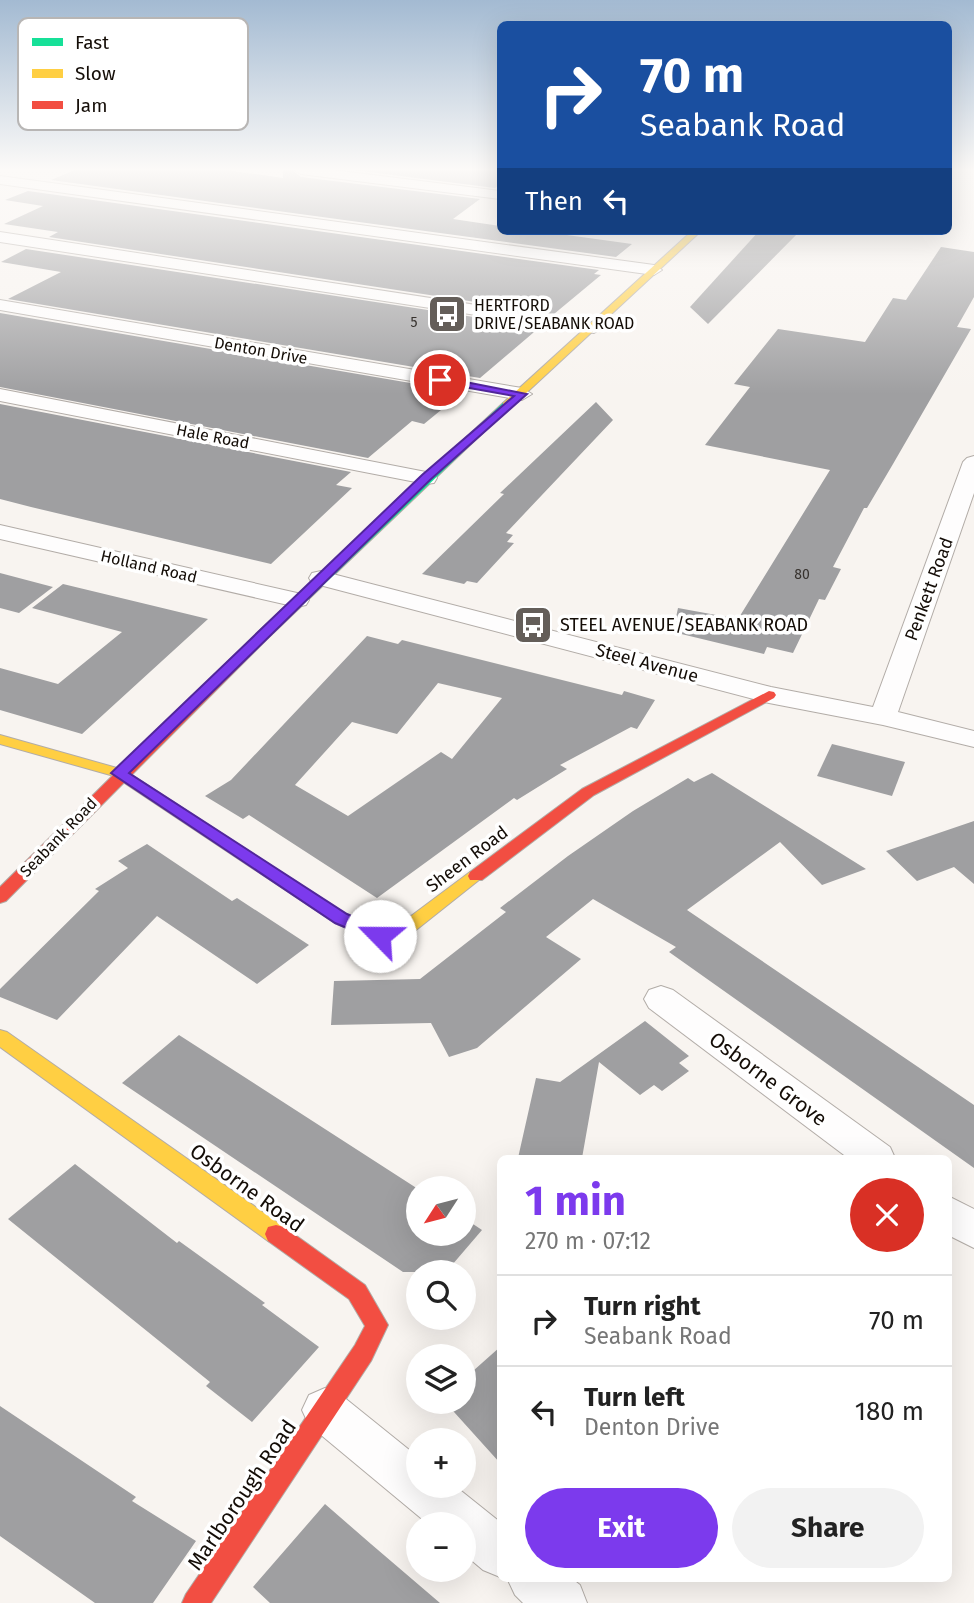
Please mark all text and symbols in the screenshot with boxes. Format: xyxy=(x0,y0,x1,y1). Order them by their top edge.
legend xyxy=(18,18,248,130)
text: Fast xyxy=(75,31,109,54)
text: 70 m xyxy=(640,46,744,105)
icon: right xyxy=(525,49,616,140)
text: Slow xyxy=(75,62,116,85)
text: Jam xyxy=(75,94,107,117)
text: Seabank Road xyxy=(640,106,845,144)
icon: left xyxy=(597,182,635,220)
text: Then xyxy=(525,186,583,217)
bus stop icon: HERTFORD DRIVE/SEABANK ROAD xyxy=(426,293,468,335)
place label: HERTFORD DRIVE/SEABANK ROAD xyxy=(474,296,634,333)
house number: 5 xyxy=(410,314,418,331)
street label: Denton Drive xyxy=(213,333,309,368)
pin xyxy=(410,350,470,410)
icon: arrive xyxy=(421,361,459,399)
street label: Hale Road xyxy=(175,420,251,453)
street label: Penkett Road xyxy=(900,534,958,644)
street label: Holland Road xyxy=(99,546,199,587)
house number: 80 xyxy=(794,566,810,583)
bus stop icon: STEEL AVENUE/SEABANK ROAD xyxy=(512,604,554,646)
place label: STEEL AVENUE/SEABANK ROAD xyxy=(560,614,808,636)
street label: Steel Avenue xyxy=(593,639,701,687)
street label: Seabank Road xyxy=(16,794,101,881)
street label: Sheen Road xyxy=(422,821,512,897)
position arrow xyxy=(343,899,417,973)
street label: Osborne Grove xyxy=(704,1026,832,1132)
street label: Osborne Road xyxy=(185,1138,309,1238)
north arrow xyxy=(406,1176,476,1246)
map controls xyxy=(406,1176,476,1582)
text: 1 min xyxy=(525,1176,626,1226)
button: close xyxy=(850,1178,924,1252)
text: 270 m · 07:12 xyxy=(525,1227,651,1255)
button: search xyxy=(406,1260,476,1330)
text: Turn right xyxy=(584,1291,701,1322)
icon: right xyxy=(525,1302,563,1340)
text: 70 m xyxy=(869,1305,924,1336)
text: Seabank Road xyxy=(584,1322,732,1350)
button: layers xyxy=(406,1344,476,1414)
text: Turn left xyxy=(584,1382,685,1413)
icon: left xyxy=(525,1393,563,1431)
text: 180 m xyxy=(855,1396,924,1427)
text: Denton Drive xyxy=(584,1413,720,1441)
street label: Marlborough Road xyxy=(182,1415,302,1575)
button: + xyxy=(406,1428,476,1498)
button: Exit xyxy=(525,1488,718,1568)
button: Share xyxy=(732,1488,924,1568)
button: − xyxy=(406,1512,476,1582)

